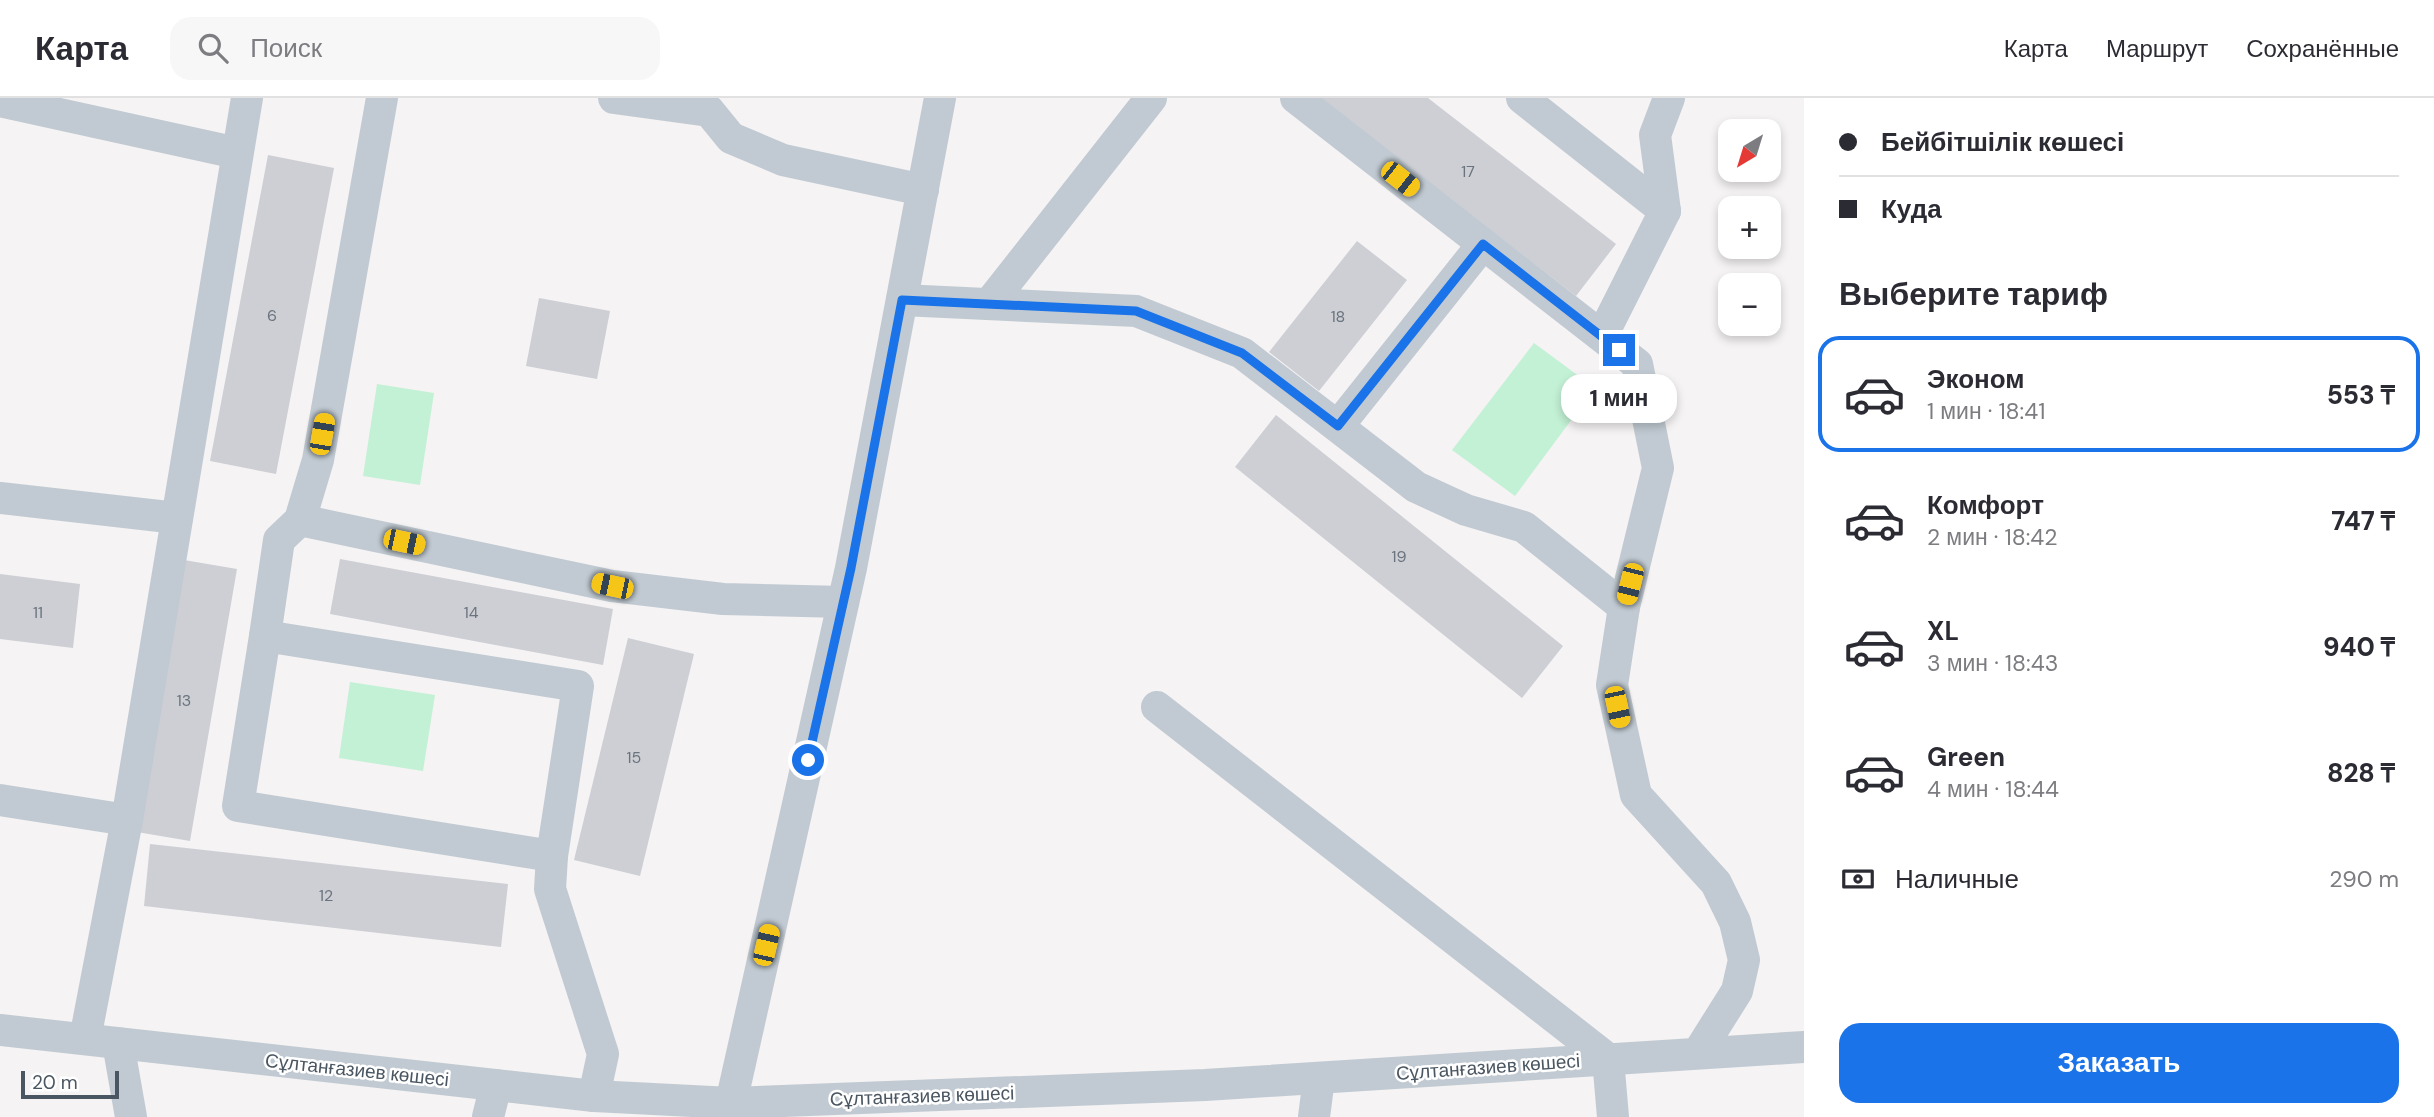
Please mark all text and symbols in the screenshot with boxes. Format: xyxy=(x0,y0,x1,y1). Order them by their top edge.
search box xyxy=(170,17,660,80)
text: Карта xyxy=(35,27,128,70)
icon: search xyxy=(194,29,232,67)
text: Поиск xyxy=(250,31,322,65)
text: Карта xyxy=(2004,33,2068,64)
text: Маршрут xyxy=(2106,33,2208,64)
text: Сохранённые xyxy=(2246,33,2399,64)
north arrow xyxy=(1718,119,1782,182)
map controls xyxy=(1718,119,1781,336)
text: Бейбітшілік көшесі xyxy=(1881,125,2124,159)
car xyxy=(1377,158,1424,200)
house number: 17 xyxy=(1461,161,1475,182)
text: Куда xyxy=(1881,192,1942,226)
button: + xyxy=(1718,196,1781,259)
button: − xyxy=(1718,273,1781,336)
text: Выберите тариф xyxy=(1839,273,2108,315)
house number: 6 xyxy=(267,305,277,326)
house number: 18 xyxy=(1331,306,1345,327)
route end xyxy=(1603,334,1635,366)
text: Эконом xyxy=(1927,362,2025,396)
icon: car xyxy=(1843,363,1906,426)
callout: 1 мин xyxy=(1561,374,1677,424)
text: 553 ₸ xyxy=(2327,378,2395,412)
text: 1 мин xyxy=(1590,383,1648,413)
text: 1 мин · 18:41 xyxy=(1927,396,2045,426)
car xyxy=(309,411,336,457)
text: Комфорт xyxy=(1927,488,2044,522)
icon: car xyxy=(1843,489,1906,552)
text: 747 ₸ xyxy=(2331,504,2395,538)
text: 2 мин · 18:42 xyxy=(1927,522,2058,552)
car xyxy=(382,527,427,557)
house number: 19 xyxy=(1391,546,1407,567)
car xyxy=(1615,561,1646,607)
car xyxy=(590,571,635,601)
house number: 11 xyxy=(33,602,43,623)
house number: 14 xyxy=(464,602,479,623)
text: XL xyxy=(1927,614,1959,648)
icon: car xyxy=(1843,615,1906,678)
text: 940 ₸ xyxy=(2323,630,2395,664)
text: 3 мин · 18:43 xyxy=(1927,648,2058,678)
car xyxy=(1603,684,1632,730)
house number: 13 xyxy=(177,690,191,711)
text: Green xyxy=(1927,740,2005,774)
icon: car xyxy=(1843,741,1906,804)
route start xyxy=(792,744,824,776)
house number: 15 xyxy=(627,747,641,768)
text: 828 ₸ xyxy=(2327,756,2395,790)
text: 4 мин · 18:44 xyxy=(1927,774,2059,804)
icon: cash xyxy=(1839,860,1877,898)
text: Наличные xyxy=(1895,862,2019,896)
text: 290 m xyxy=(2329,864,2399,894)
house number: 12 xyxy=(319,885,333,906)
car xyxy=(752,922,781,968)
button: Заказать xyxy=(1839,1023,2399,1103)
street label: Сұлтанғазиев көшесі xyxy=(264,1048,450,1092)
street label: Сұлтанғазиев көшесі xyxy=(1395,1048,1581,1086)
scale bar xyxy=(21,1068,119,1100)
text: 20 m xyxy=(32,1070,78,1095)
street label: Сұлтанғазиев көшесі xyxy=(829,1080,1015,1112)

